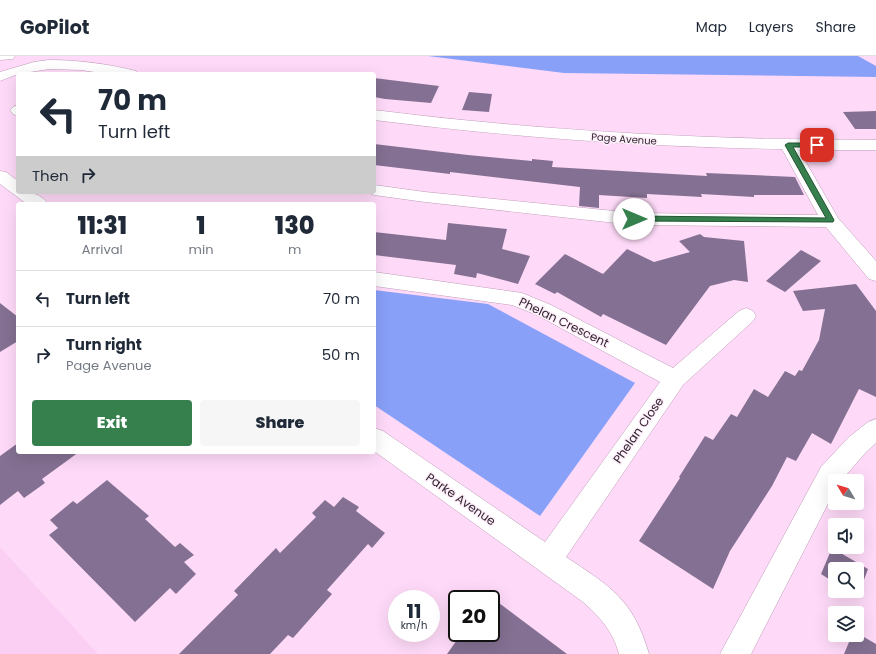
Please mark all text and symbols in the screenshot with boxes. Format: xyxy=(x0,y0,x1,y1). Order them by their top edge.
text: GoPilot xyxy=(20,14,89,41)
text: Map xyxy=(696,17,727,37)
text: Layers xyxy=(749,17,793,37)
text: Share xyxy=(815,17,856,37)
text: 70 m xyxy=(98,81,167,120)
icon: left xyxy=(32,88,84,140)
text: Turn left xyxy=(98,119,170,144)
pin xyxy=(800,128,834,162)
street label: Page Avenue xyxy=(591,129,657,149)
icon: arrive xyxy=(806,134,828,156)
icon: right xyxy=(77,164,99,186)
text: Then xyxy=(32,165,69,186)
position arrow xyxy=(613,198,655,240)
text: 11:31 xyxy=(77,209,127,242)
text: 1 xyxy=(196,209,206,242)
text: 130 xyxy=(275,209,315,242)
text: Arrival xyxy=(82,240,123,259)
text: min xyxy=(189,240,213,259)
text: m xyxy=(288,240,301,259)
icon: left xyxy=(32,288,54,310)
text: Turn left xyxy=(66,288,130,309)
text: 70 m xyxy=(323,288,360,309)
street label: Phelan Crescent xyxy=(516,293,612,351)
text: Turn right xyxy=(66,334,142,355)
icon: right xyxy=(32,344,54,366)
text: 50 m xyxy=(322,344,360,365)
text: Page Avenue xyxy=(66,356,151,375)
street label: Phelan Close xyxy=(609,393,667,467)
button: Exit xyxy=(32,400,192,446)
button: Share xyxy=(200,400,360,446)
street label: Parke Avenue xyxy=(423,469,499,529)
north arrow xyxy=(828,474,864,510)
map controls xyxy=(828,474,864,642)
button: sound xyxy=(828,518,864,554)
button: search xyxy=(828,562,864,598)
speed limit sign: 20 xyxy=(448,590,500,642)
text: 11 xyxy=(406,597,422,625)
button: layers xyxy=(828,606,864,642)
text: km/h xyxy=(401,618,427,633)

